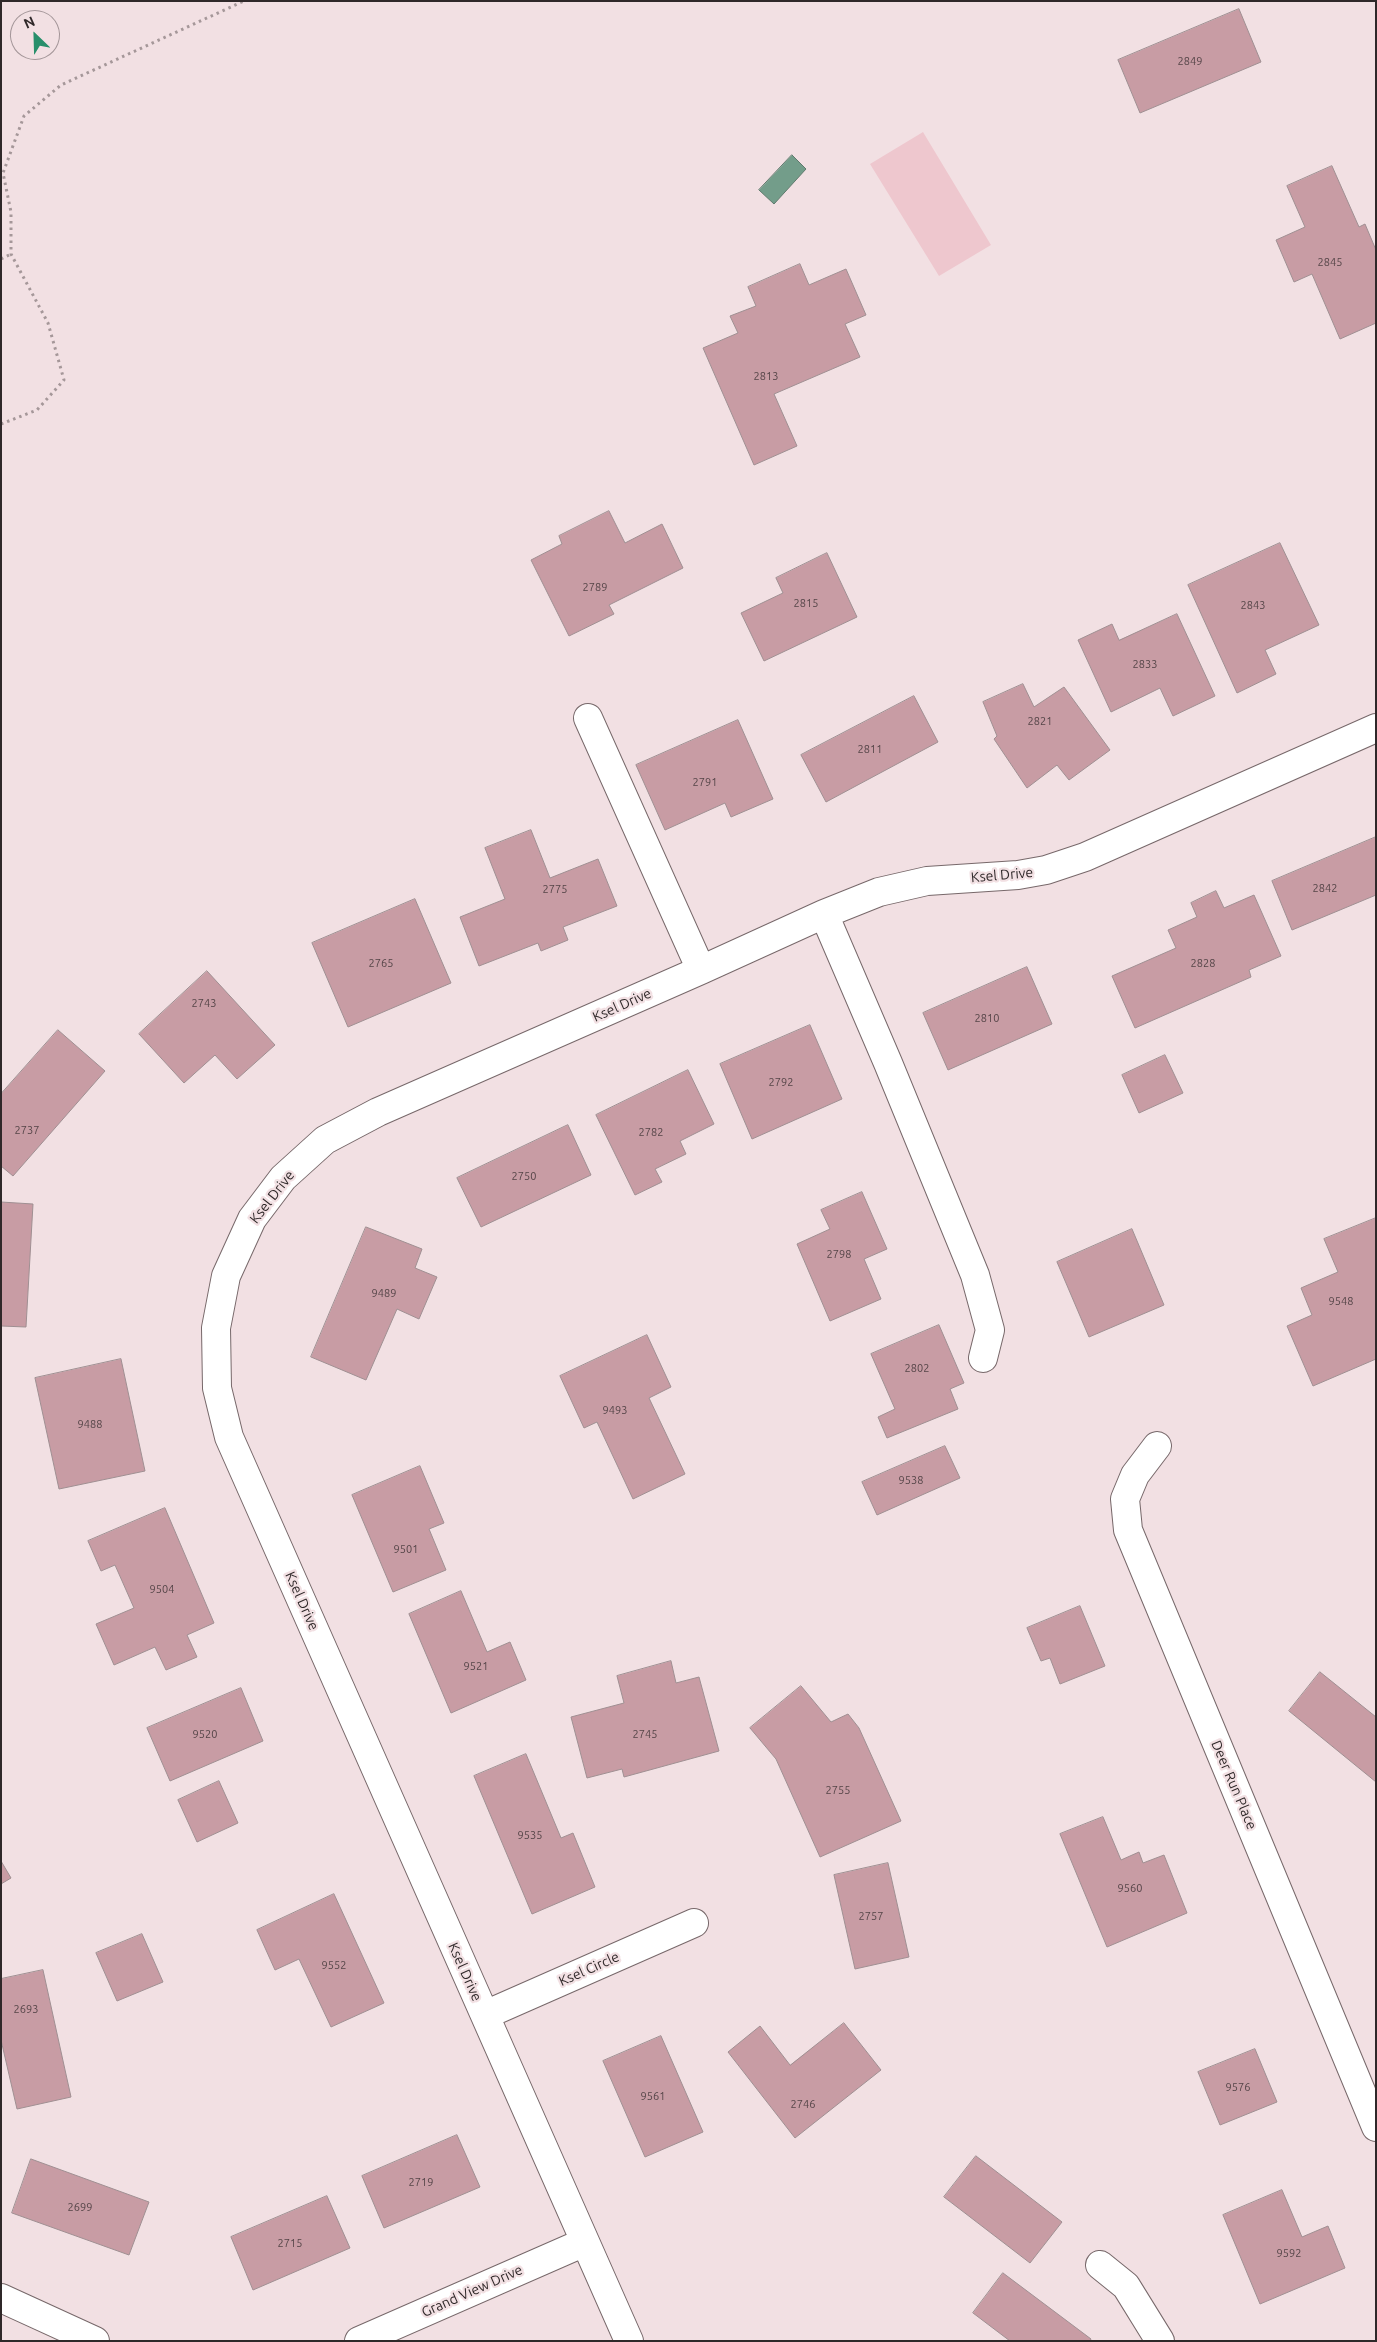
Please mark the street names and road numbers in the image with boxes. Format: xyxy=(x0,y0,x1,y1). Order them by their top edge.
street label: Ksel Drive xyxy=(970,864,1034,886)
street label: Ksel Drive xyxy=(590,985,654,1025)
street label: Ksel Drive xyxy=(246,1167,298,1227)
street label: Ksel Drive xyxy=(282,1569,322,1633)
street label: Deer Run Place xyxy=(1208,1738,1260,1832)
street label: Ksel Drive xyxy=(445,1940,485,2004)
street label: Ksel Circle xyxy=(556,1948,622,1990)
street label: Grand View Drive xyxy=(419,2261,525,2321)

